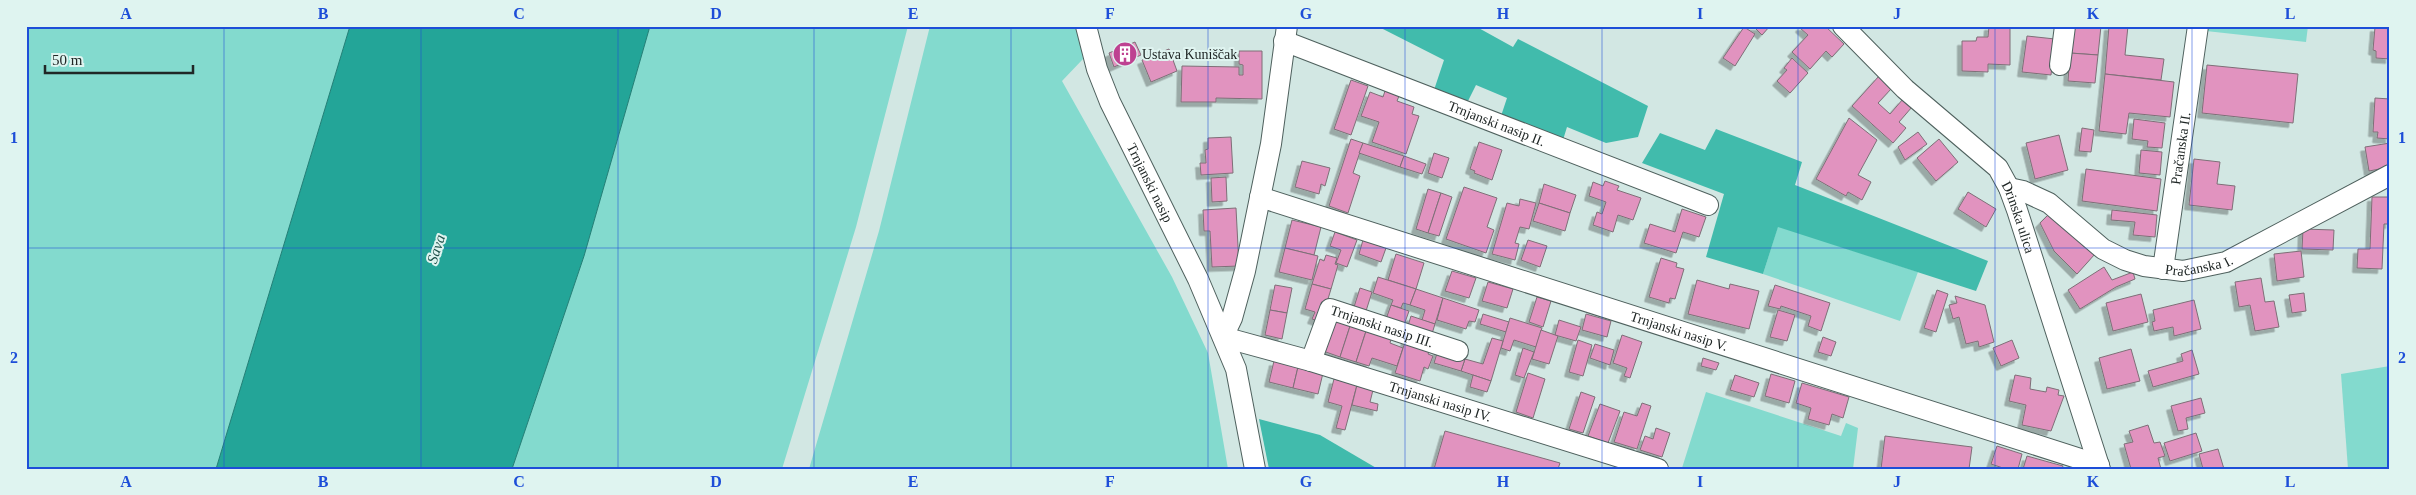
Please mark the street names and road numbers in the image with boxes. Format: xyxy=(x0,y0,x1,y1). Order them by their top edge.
street label: Trnjanski nasip II. xyxy=(1446,98,1547,149)
street label: Pračanska II. xyxy=(2168,111,2193,186)
street label: Trnjanski nasip xyxy=(1124,141,1176,225)
street label: Drinska ulica xyxy=(1999,178,2038,256)
street label: Pračanska I. xyxy=(2164,252,2235,279)
street label: Trnjanski nasip III. xyxy=(1329,302,1435,350)
street label: Trnjanski nasip V. xyxy=(1629,308,1730,353)
street label: Trnjanski nasip IV. xyxy=(1387,378,1493,424)

